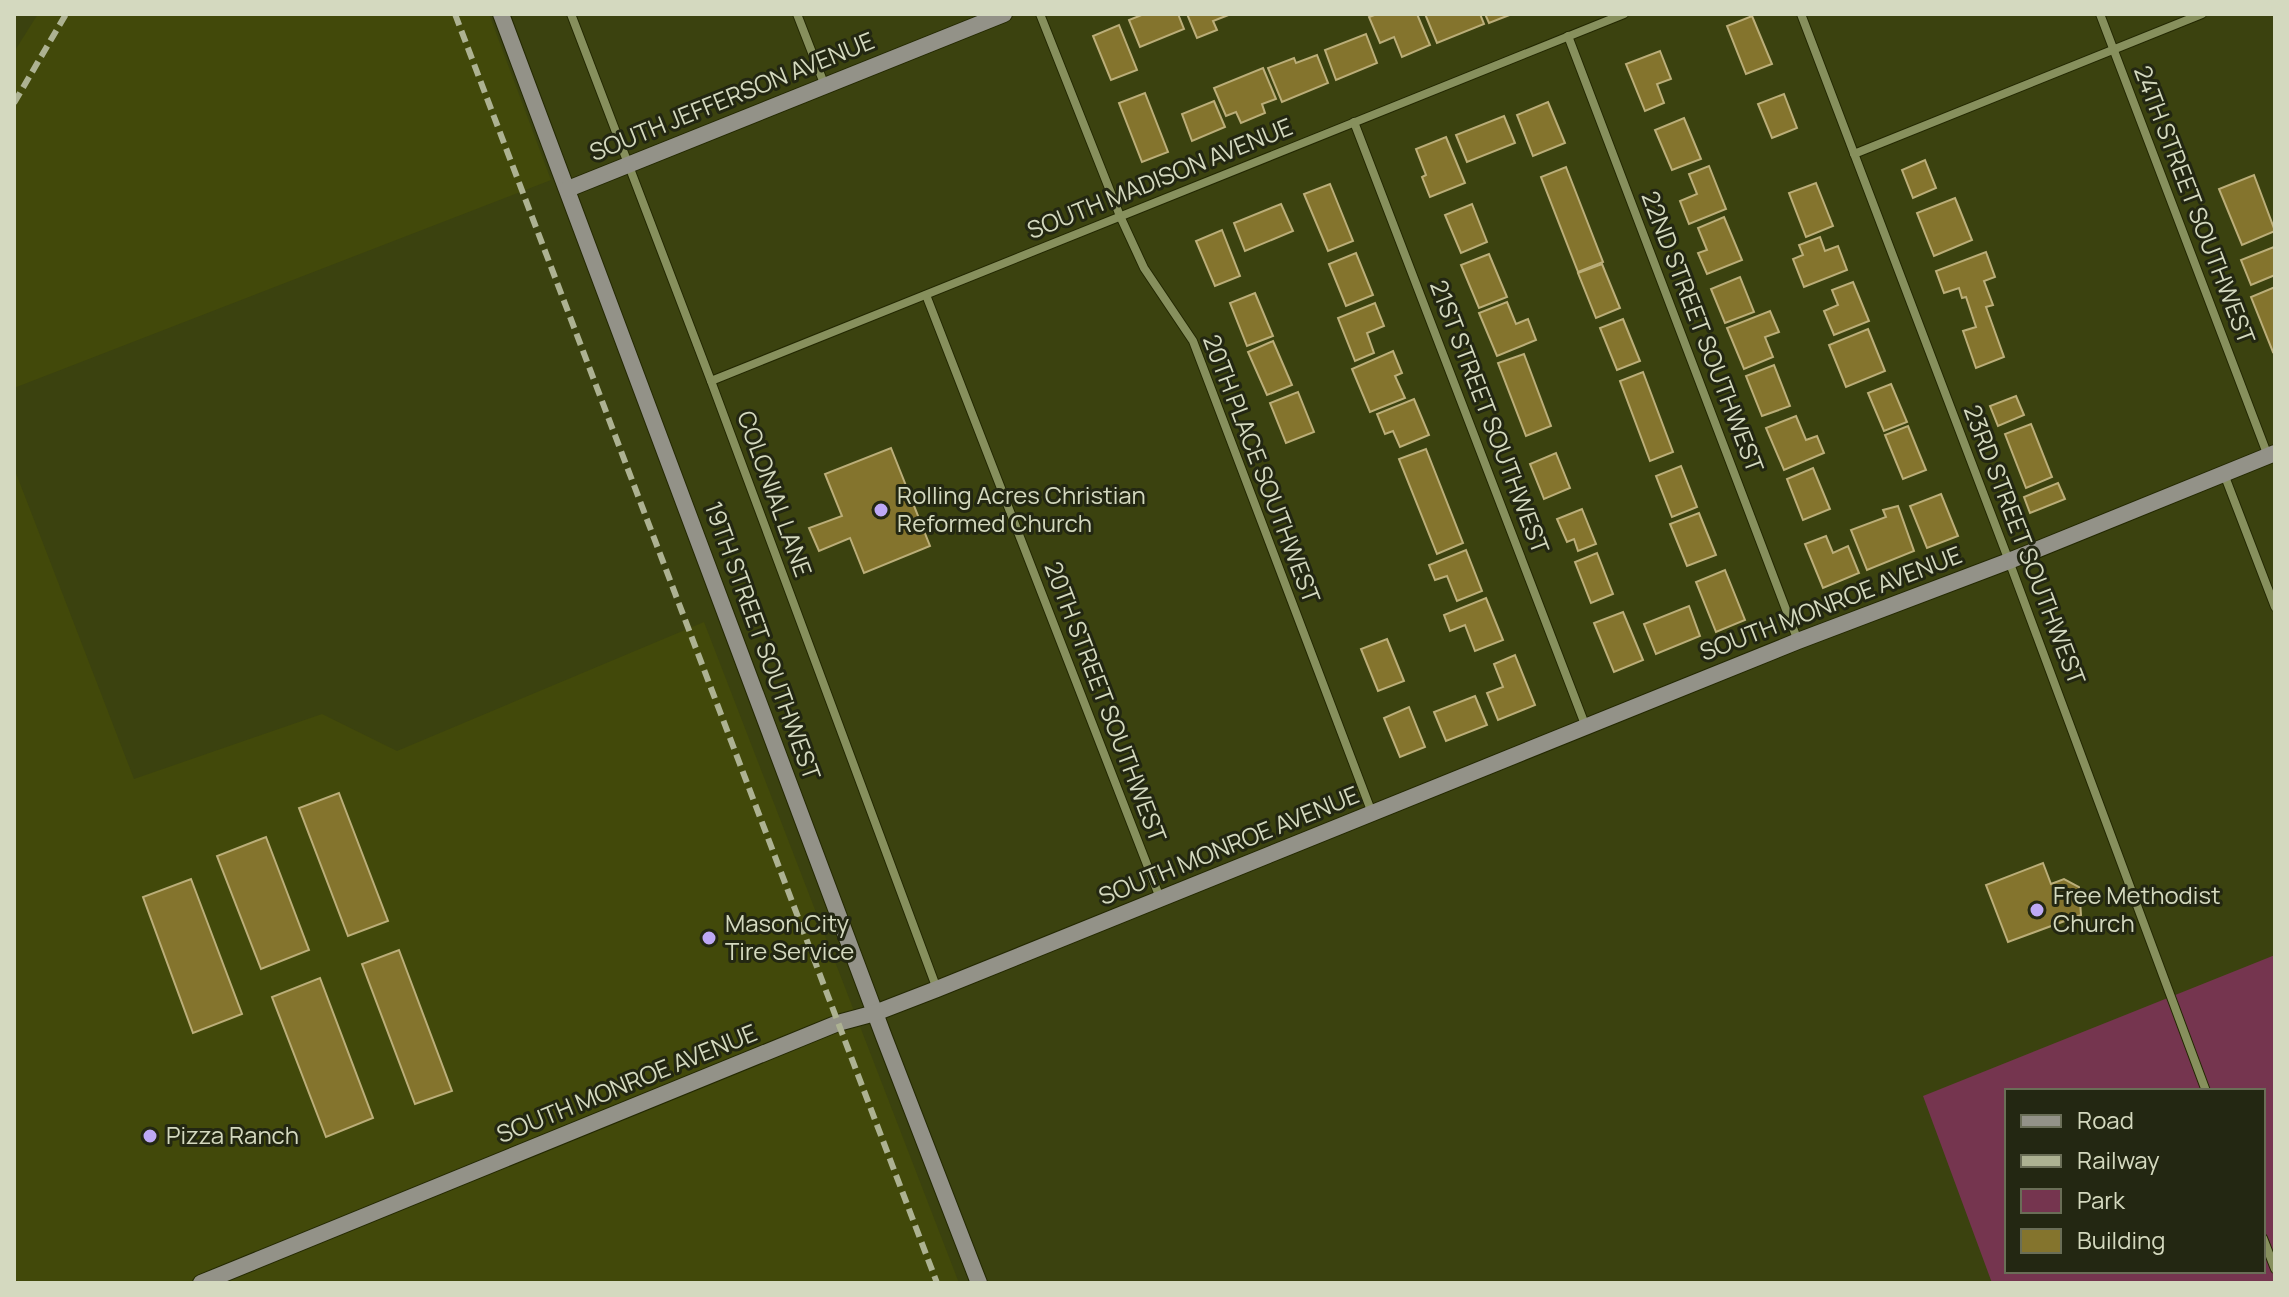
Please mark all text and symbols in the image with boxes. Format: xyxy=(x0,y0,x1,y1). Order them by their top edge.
street label: SOUTH JEFFERSON AVENUE xyxy=(584,23,879,168)
street label: 24TH STREET SOUTHWEST xyxy=(2127,60,2264,349)
street label: SOUTH MADISON AVENUE xyxy=(1022,109,1297,246)
street label: 22ND STREET SOUTHWEST xyxy=(1634,186,1773,478)
street label: 21ST STREET SOUTHWEST xyxy=(1423,275,1558,559)
street label: 20TH PLACE SOUTHWEST xyxy=(1196,329,1329,608)
street label: 23RD STREET SOUTHWEST xyxy=(1957,400,2094,690)
street label: COLONIAL LANE xyxy=(730,406,821,581)
place label: Rolling Acres Christian Reformed Church xyxy=(897,478,1146,539)
street label: 19TH STREET SOUTHWEST xyxy=(698,497,829,785)
marker: Rolling Acres Christian Reformed Church xyxy=(872,501,890,519)
street label: SOUTH MONROE AVENUE xyxy=(1695,537,1966,668)
street label: 20TH STREET SOUTHWEST xyxy=(1038,556,1175,847)
street label: SOUTH MONROE AVENUE xyxy=(1093,777,1364,912)
place label: Free Methodist Church xyxy=(2053,878,2221,939)
marker: Free Methodist Church xyxy=(2028,901,2046,919)
place label: Mason City Tire Service xyxy=(725,906,854,967)
marker: Mason City Tire Service xyxy=(700,929,718,947)
street label: SOUTH MONROE AVENUE xyxy=(491,1015,762,1150)
legend xyxy=(2005,1089,2265,1273)
text: Road xyxy=(2077,1103,2134,1136)
place label: Pizza Ranch xyxy=(166,1118,299,1151)
marker: Pizza Ranch xyxy=(141,1127,159,1145)
text: Railway xyxy=(2077,1143,2160,1176)
text: Park xyxy=(2077,1183,2126,1216)
text: Building xyxy=(2077,1223,2165,1256)

